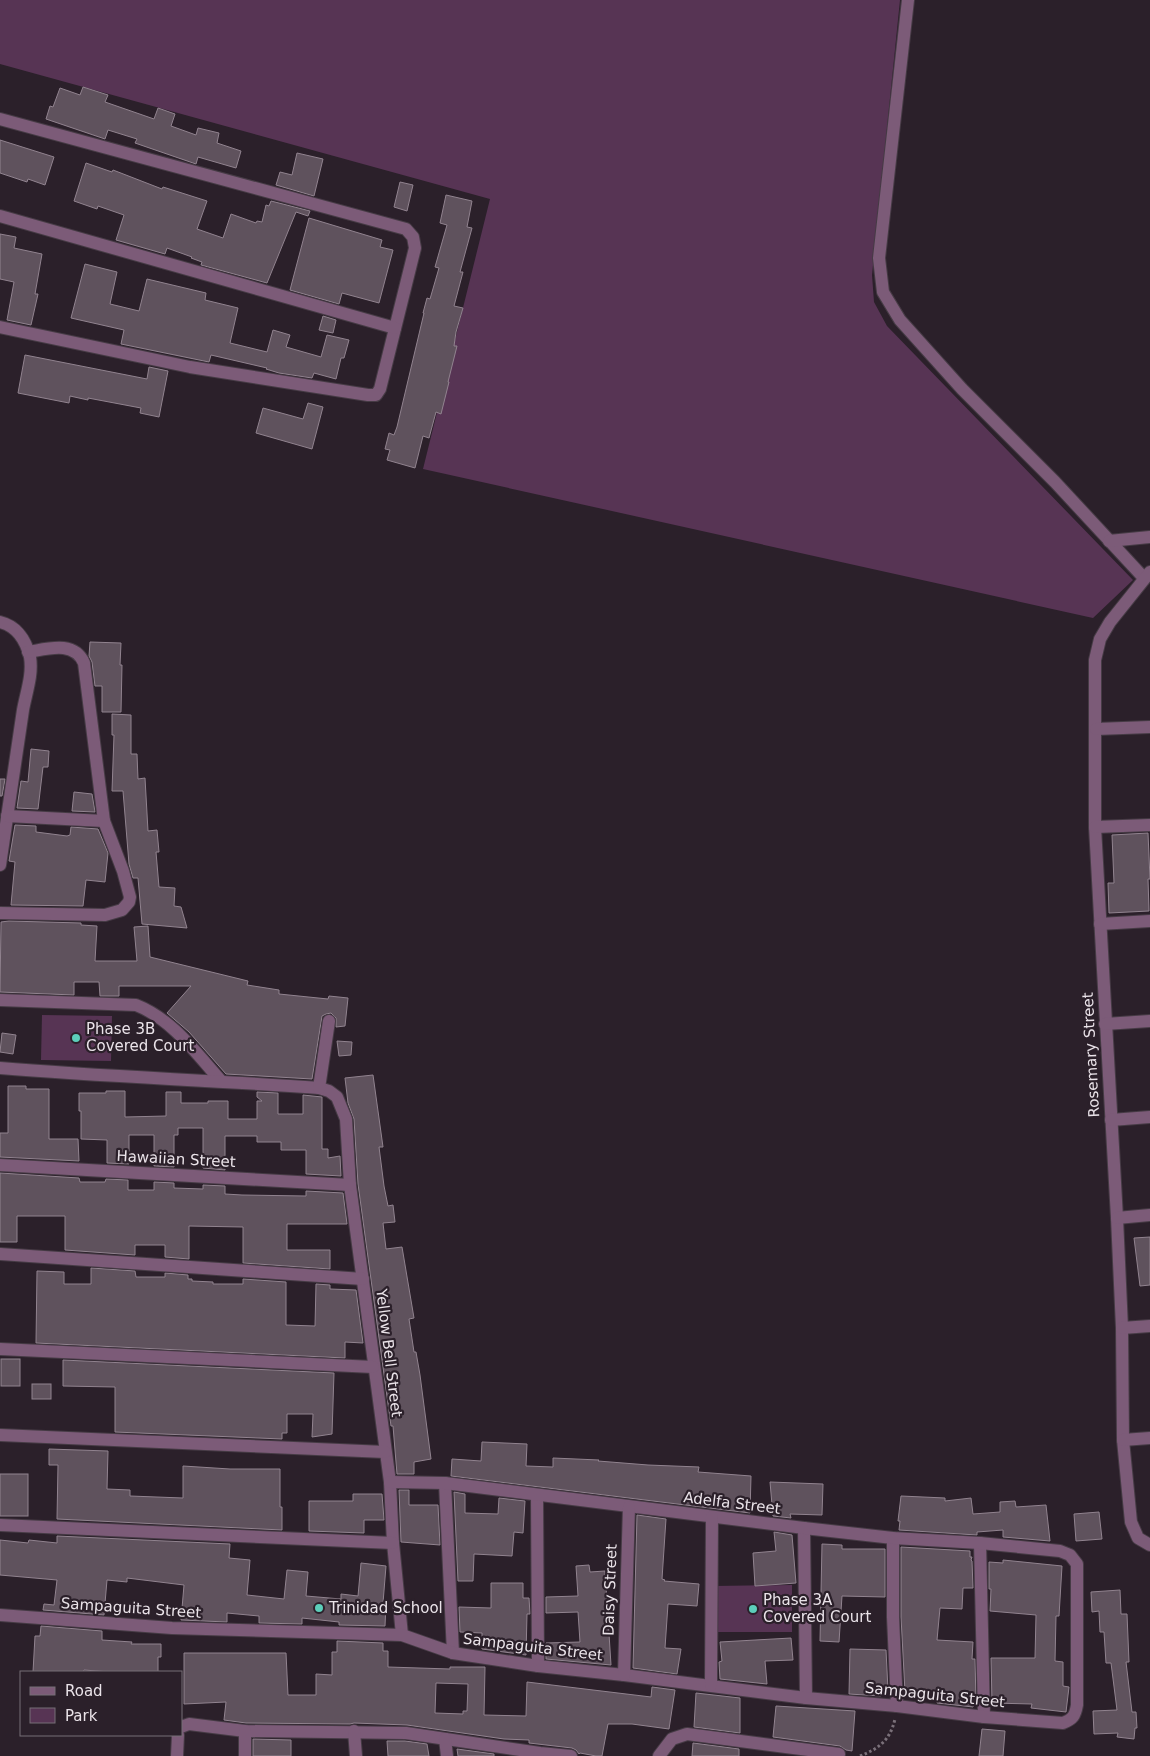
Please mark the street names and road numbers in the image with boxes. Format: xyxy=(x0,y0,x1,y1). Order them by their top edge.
street label: Rosemary Street xyxy=(1079,992,1103,1118)
street label: Hawaiian Street xyxy=(116,1147,236,1171)
street label: Yellow Bell Street xyxy=(372,1287,406,1418)
street label: Adelfa Street xyxy=(682,1488,782,1518)
street label: Daisy Street xyxy=(599,1544,621,1636)
street label: Sampaguita Street xyxy=(60,1594,202,1622)
street label: Sampaguita Street xyxy=(462,1629,604,1665)
street label: Sampaguita Street xyxy=(864,1679,1006,1711)

